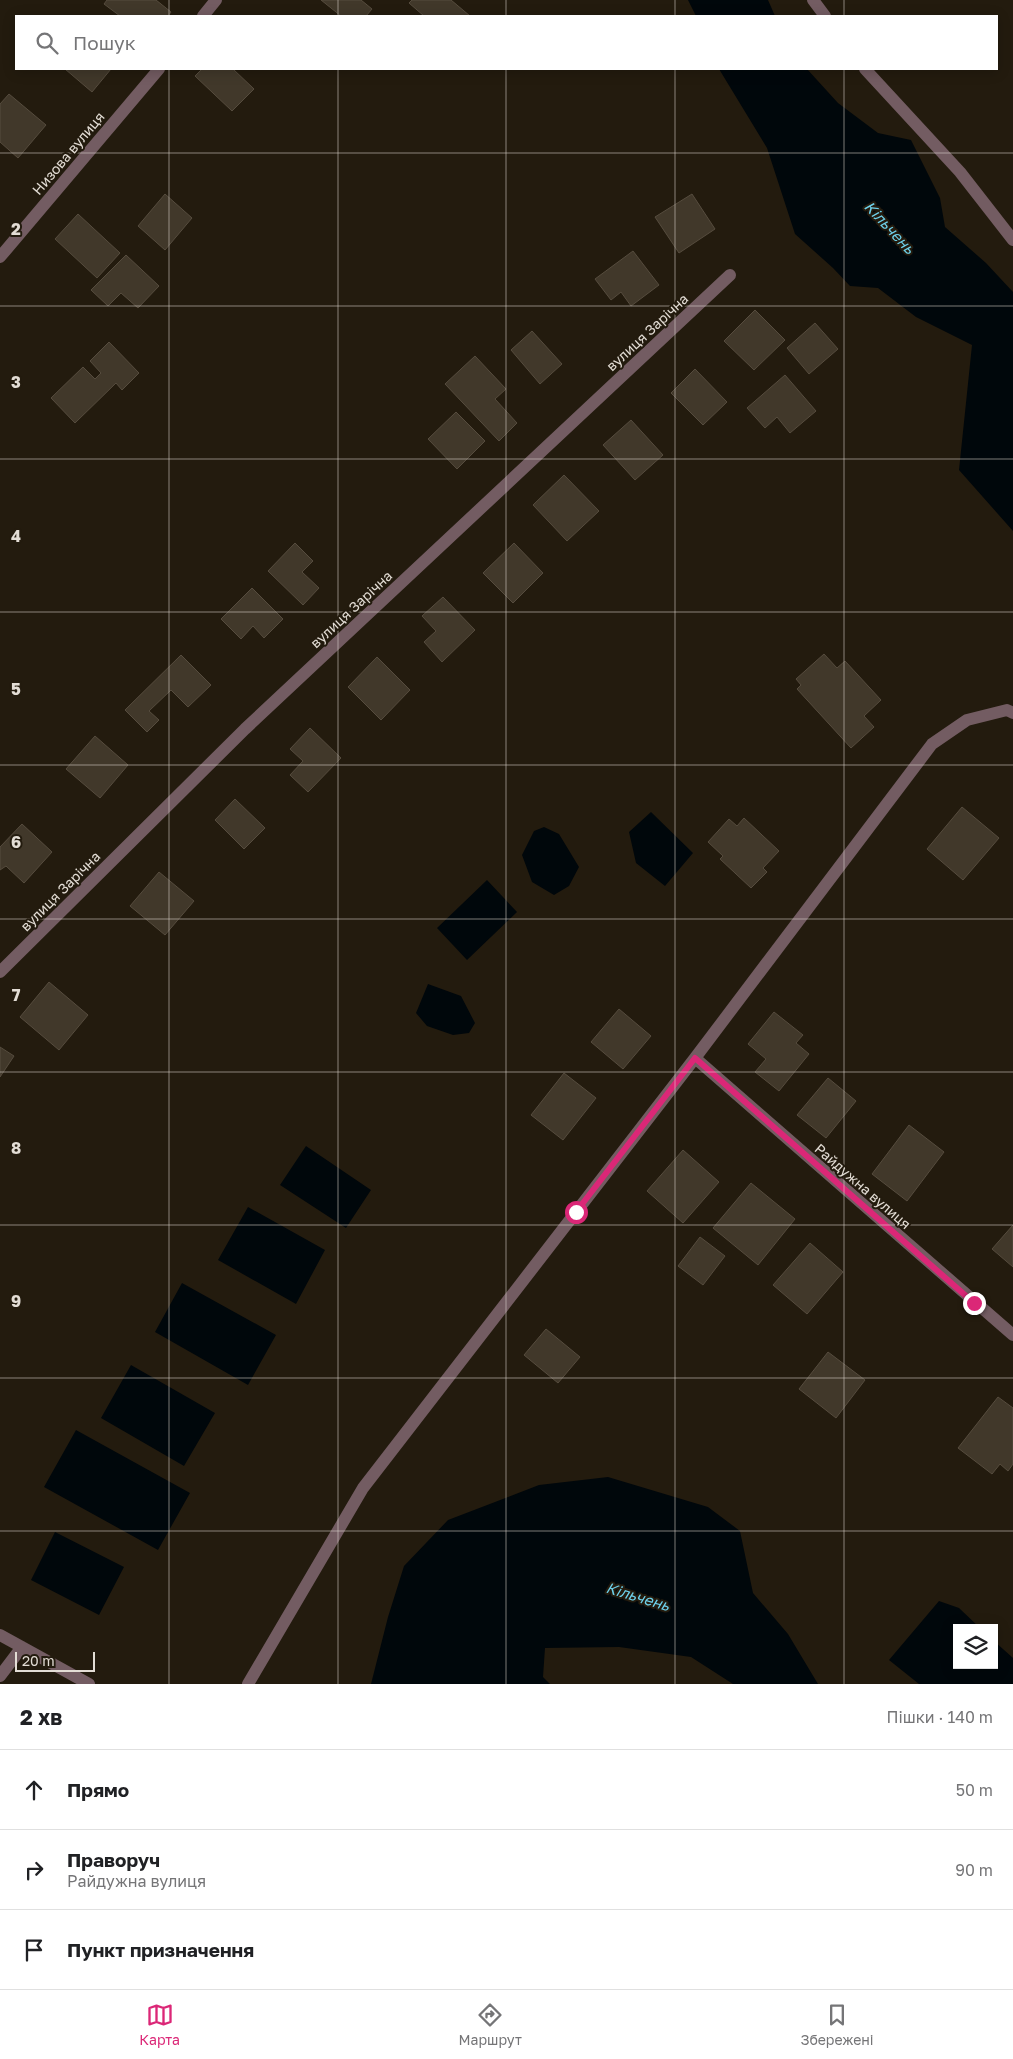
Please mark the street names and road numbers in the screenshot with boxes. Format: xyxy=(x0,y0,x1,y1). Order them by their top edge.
street label: Низова вулиця xyxy=(28,108,108,198)
street label: вулиця Зарічна xyxy=(603,290,691,374)
street label: вулиця Зарічна xyxy=(307,567,395,651)
street label: вулиця Зарічна xyxy=(17,848,103,934)
street label: Райдужна вулиця xyxy=(811,1140,915,1232)

